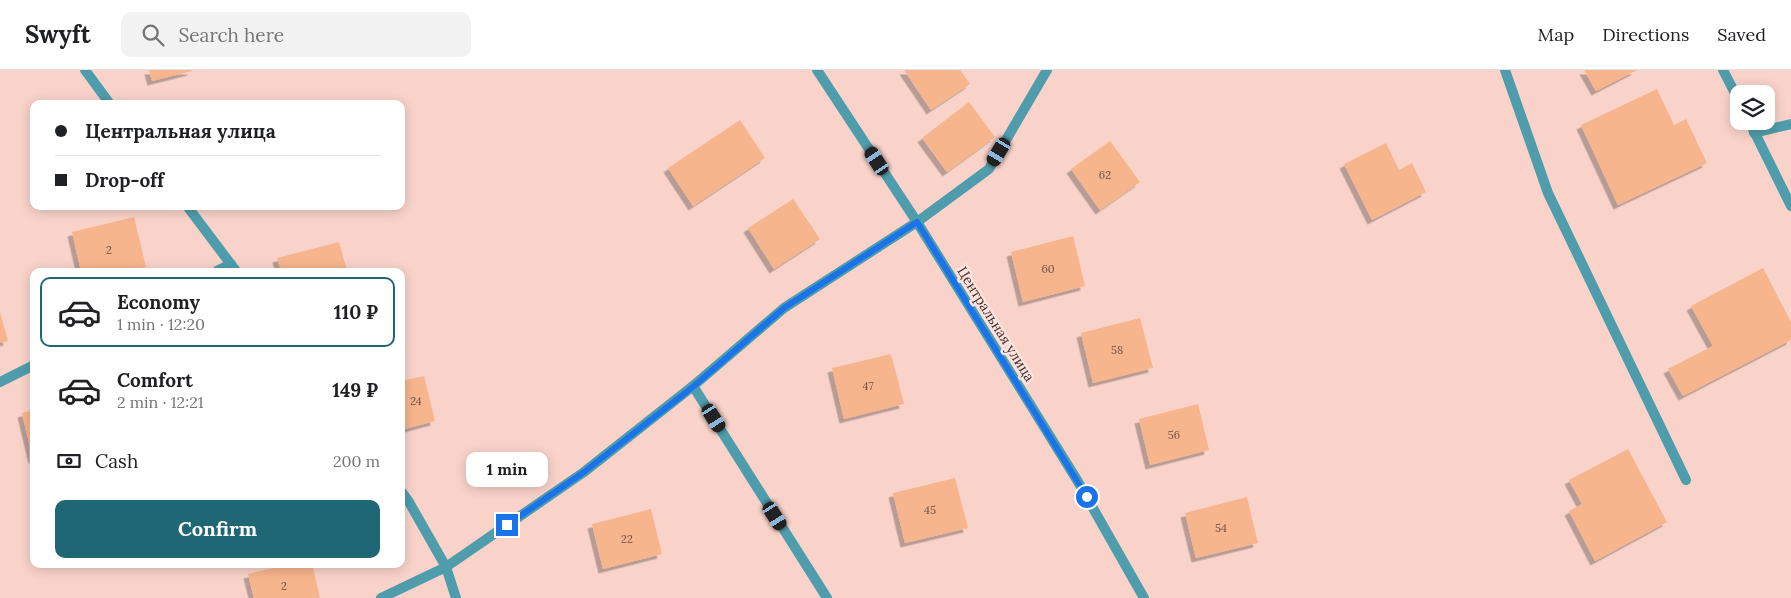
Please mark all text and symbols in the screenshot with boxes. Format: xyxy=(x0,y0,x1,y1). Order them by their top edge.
search box xyxy=(121,12,471,57)
text: Swyft xyxy=(25,19,91,50)
icon: search xyxy=(139,21,167,49)
text: Search here xyxy=(179,23,284,47)
text: Map xyxy=(1538,23,1574,46)
text: Directions xyxy=(1602,23,1689,46)
text: Saved xyxy=(1717,23,1766,46)
map controls xyxy=(1730,85,1775,130)
button: layers xyxy=(1730,85,1775,130)
text: Центральная улица xyxy=(85,119,276,143)
car xyxy=(984,135,1013,169)
car xyxy=(862,144,891,178)
text: Drop-off xyxy=(85,168,164,192)
house number: 62 xyxy=(1099,168,1111,182)
house number: 2 xyxy=(106,243,112,257)
house number: 60 xyxy=(1041,262,1055,276)
street label: Центральная улица xyxy=(953,263,1039,385)
icon: car xyxy=(57,290,102,335)
text: Economy xyxy=(117,290,200,314)
text: 110 ₽ xyxy=(334,300,378,324)
text: 1 min · 12:20 xyxy=(117,314,205,334)
house number: 58 xyxy=(1111,343,1123,357)
icon: car xyxy=(57,368,102,413)
text: Comfort xyxy=(117,368,193,392)
text: 149 ₽ xyxy=(332,378,378,402)
house number: 47 xyxy=(862,379,874,393)
text: 2 min · 12:21 xyxy=(117,392,204,412)
house number: 24 xyxy=(410,394,422,408)
car xyxy=(699,401,728,435)
house number: 56 xyxy=(1168,428,1180,442)
icon: cash xyxy=(55,447,83,475)
text: Cash xyxy=(95,449,138,473)
text: 200 m xyxy=(333,451,380,471)
callout: 1 min xyxy=(466,452,548,488)
text: 1 min xyxy=(487,459,527,479)
route start xyxy=(1076,486,1098,508)
car xyxy=(760,499,789,533)
button: Confirm xyxy=(55,500,380,558)
house number: 45 xyxy=(924,503,936,517)
route end xyxy=(496,514,518,536)
house number: 54 xyxy=(1215,521,1227,535)
house number: 22 xyxy=(621,532,633,546)
house number: 2 xyxy=(281,579,287,593)

